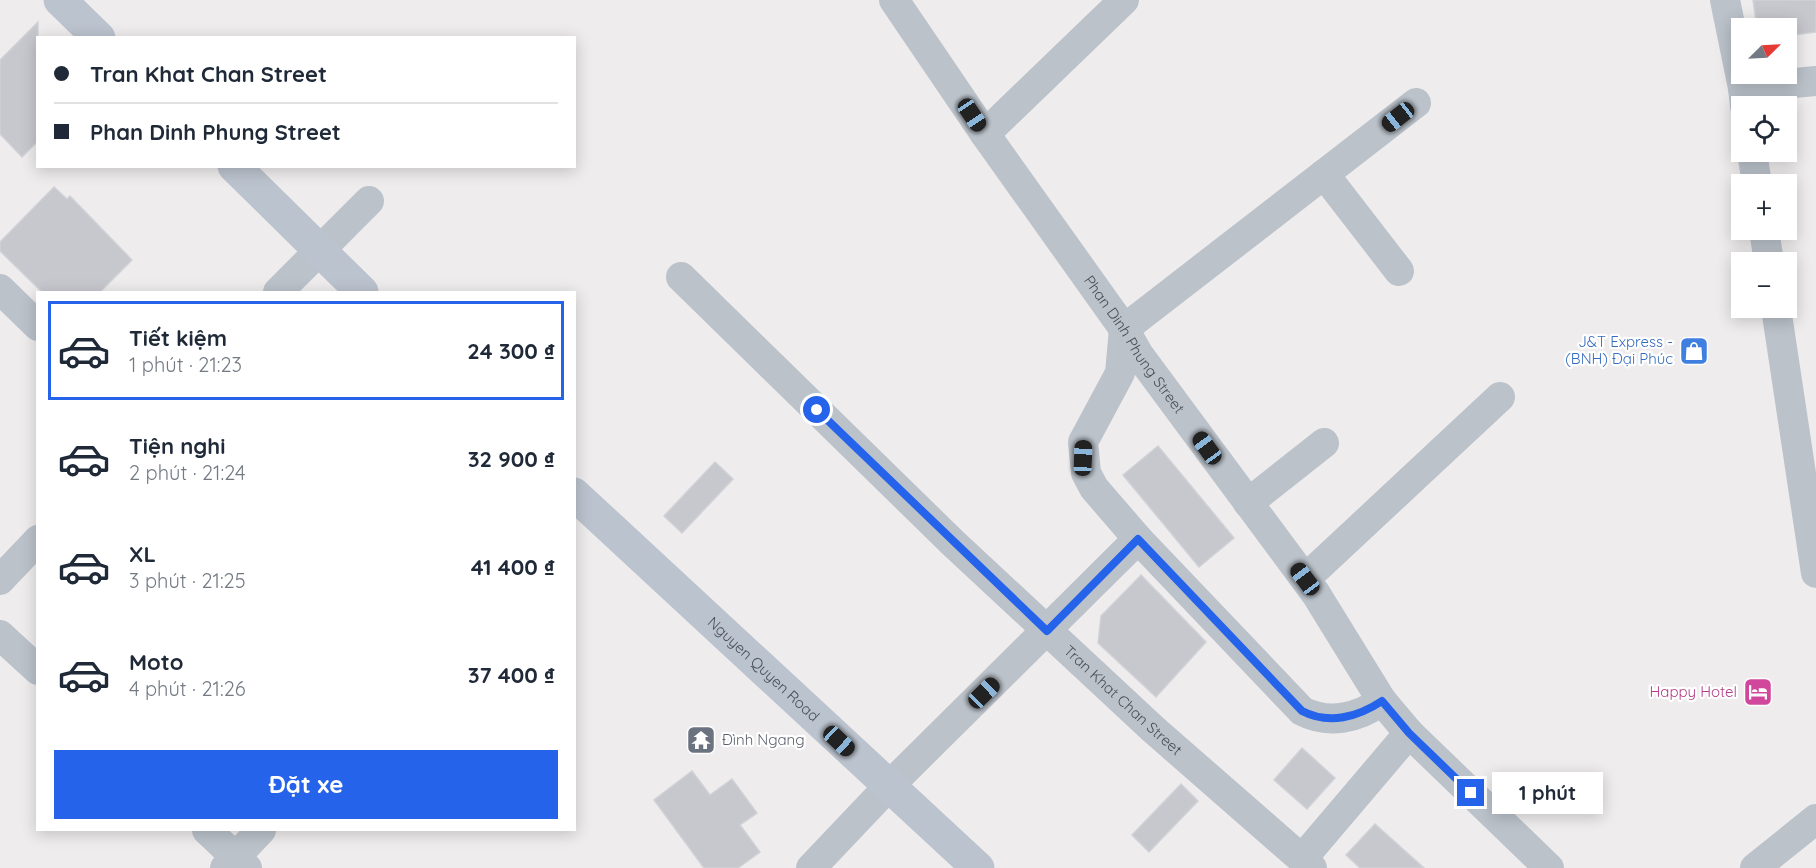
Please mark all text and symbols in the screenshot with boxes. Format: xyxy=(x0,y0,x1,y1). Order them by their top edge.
north arrow xyxy=(1731,18,1797,84)
map controls xyxy=(1731,18,1797,318)
text: Tran Khat Chan Street xyxy=(90,60,327,88)
car xyxy=(954,95,990,135)
button: locate xyxy=(1731,96,1797,162)
car xyxy=(1378,99,1418,135)
text: Phan Dinh Phung Street xyxy=(90,118,341,146)
button: + xyxy=(1731,174,1797,240)
button: − xyxy=(1731,252,1797,318)
street label: Phan Dinh Phung Street xyxy=(1080,272,1189,417)
icon: car xyxy=(57,324,111,378)
text: Tiết kiệm xyxy=(129,324,227,352)
place label: J&T Express - (BNH) Đại Phúc xyxy=(1565,332,1673,368)
shop icon: J&T Express - (BNH) Đại Phúc xyxy=(1678,335,1710,367)
text: 24 300 ₫ xyxy=(467,337,555,365)
text: 1 phút · 21:23 xyxy=(129,352,242,377)
route start xyxy=(803,396,830,423)
car xyxy=(1189,428,1225,468)
icon: car xyxy=(57,432,111,486)
text: Tiện nghi xyxy=(129,432,225,460)
car xyxy=(1073,440,1093,476)
text: 32 900 ₫ xyxy=(468,445,555,473)
text: 2 phút · 21:24 xyxy=(129,460,246,485)
icon: car xyxy=(57,540,111,594)
text: XL xyxy=(129,540,156,568)
text: 41 400 ₫ xyxy=(471,553,555,581)
car xyxy=(1287,559,1323,599)
text: 3 phút · 21:25 xyxy=(129,568,246,593)
street label: Nguyen Quyen Road xyxy=(704,612,824,725)
street label: Tran Khat Chan Street xyxy=(1060,641,1186,759)
icon: car xyxy=(57,648,111,702)
text: Moto xyxy=(129,648,183,676)
text: 37 400 ₫ xyxy=(468,661,555,689)
car xyxy=(965,674,1003,712)
text: 4 phút · 21:26 xyxy=(129,676,246,701)
hotel icon: Happy Hotel xyxy=(1742,676,1774,708)
place label: Happy Hotel xyxy=(1650,682,1737,701)
car xyxy=(820,722,858,760)
temple icon: Đình Ngang xyxy=(685,724,717,756)
place label: Đình Ngang xyxy=(722,730,805,749)
button: Đặt xe xyxy=(54,750,558,819)
callout: 1 phút xyxy=(1492,772,1603,814)
route end xyxy=(1457,779,1484,806)
text: 1 phút xyxy=(1519,780,1576,805)

